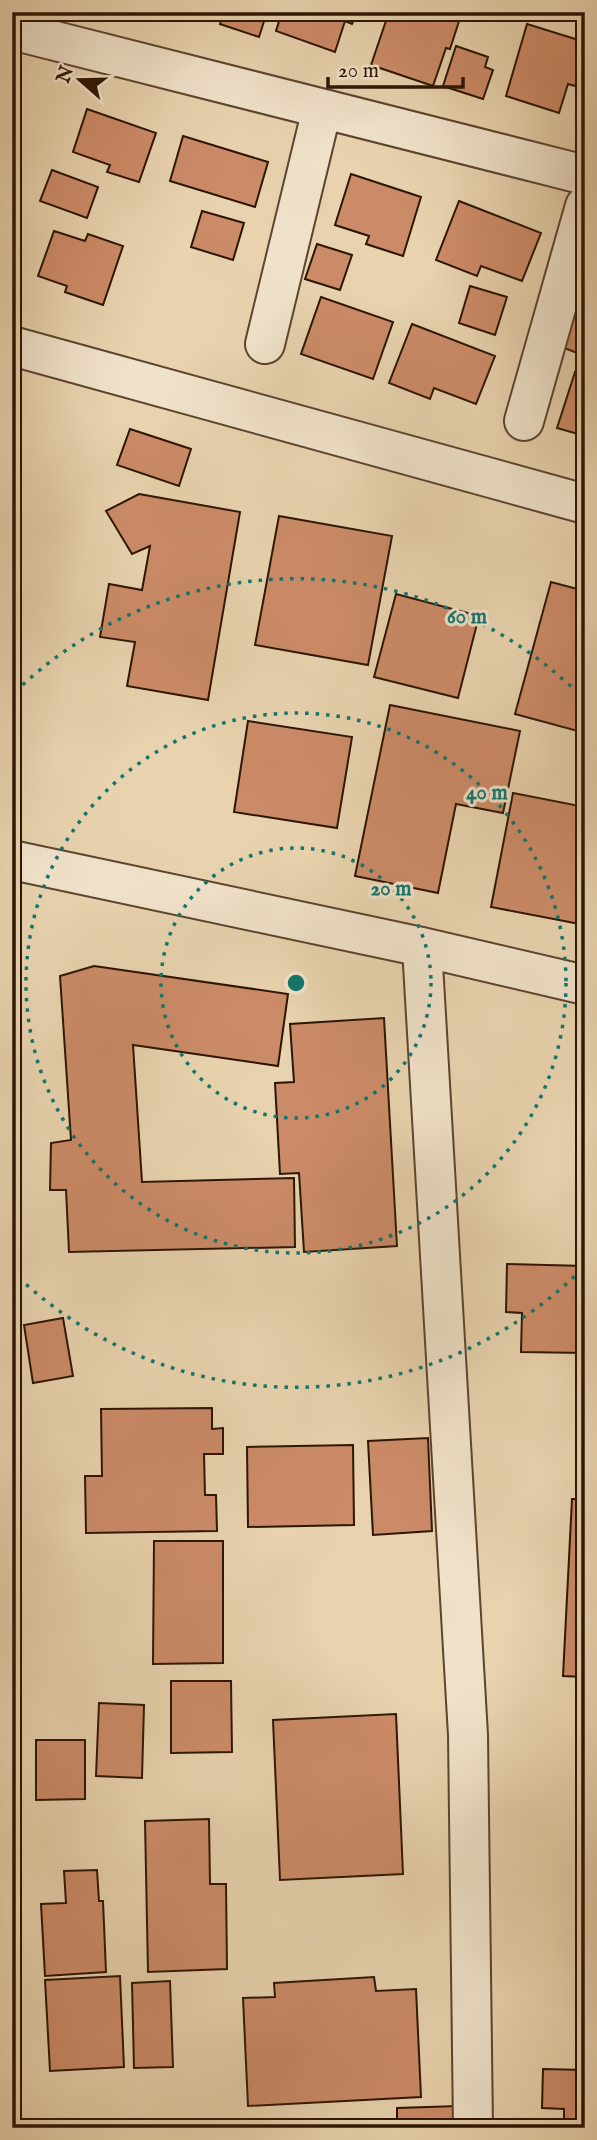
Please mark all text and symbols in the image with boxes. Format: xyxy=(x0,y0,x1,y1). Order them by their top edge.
north arrow xyxy=(46,46,116,116)
scale bar xyxy=(328,46,462,90)
text: 20 m xyxy=(338,58,379,85)
text: N xyxy=(51,63,80,88)
text: 60 m xyxy=(447,604,488,631)
text: 40 m xyxy=(466,780,508,807)
text: 20 m xyxy=(371,876,412,903)
centre of rings xyxy=(284,971,308,995)

